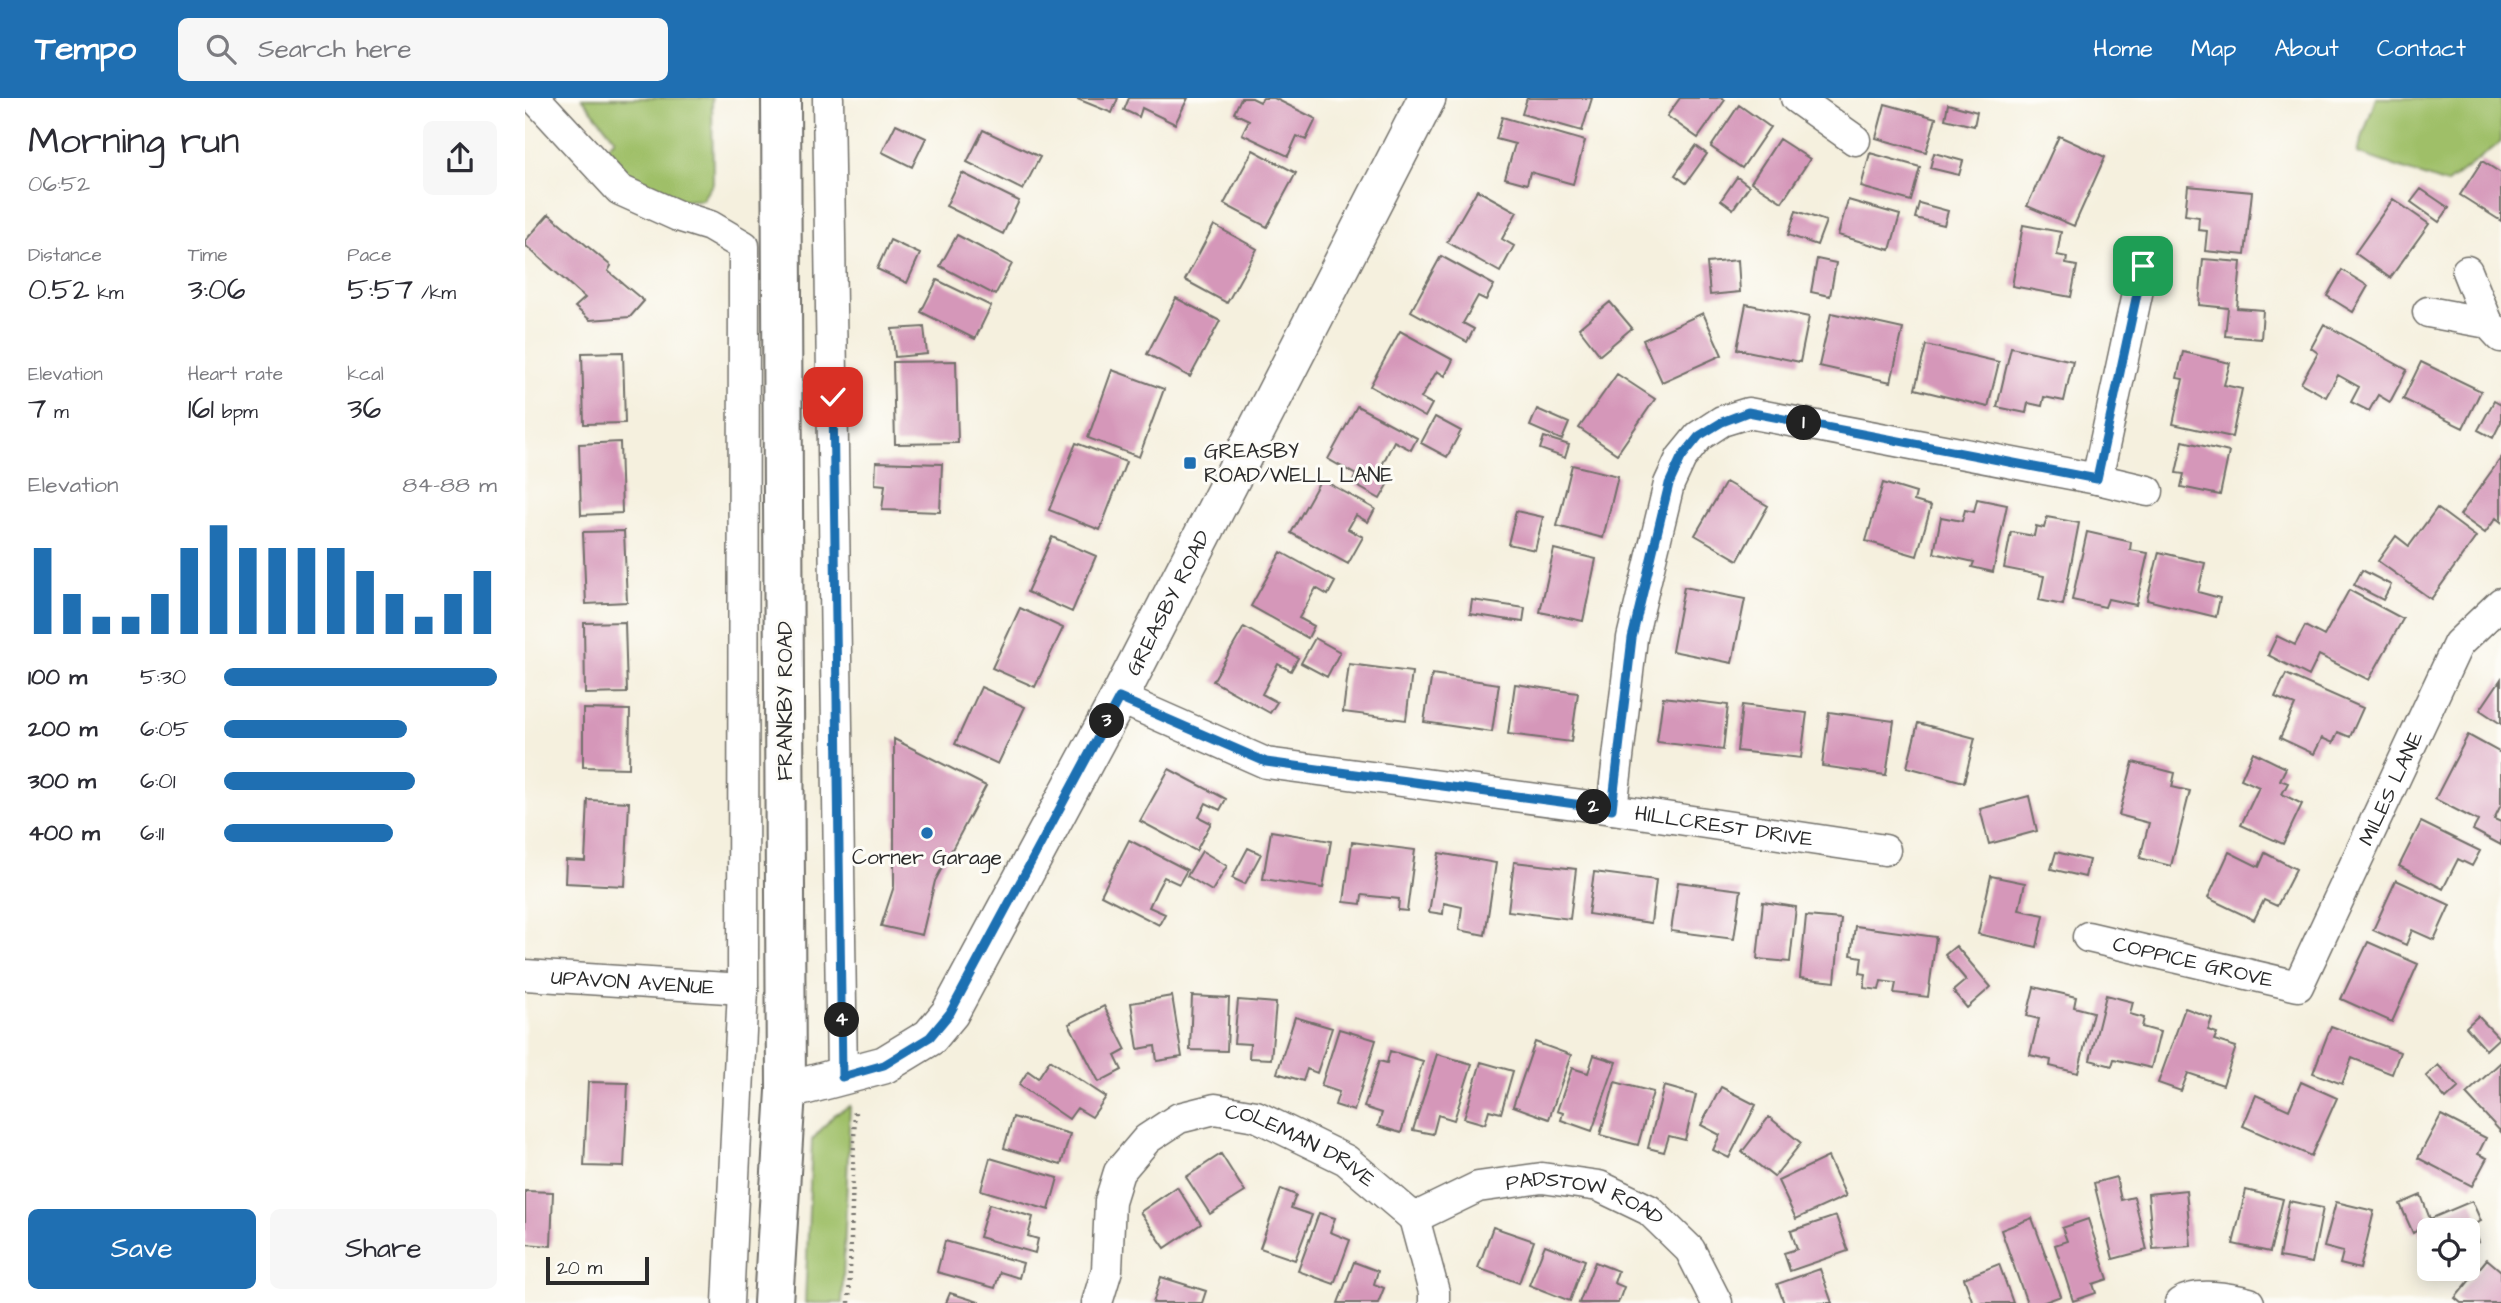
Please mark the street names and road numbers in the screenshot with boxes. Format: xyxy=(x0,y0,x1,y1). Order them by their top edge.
street label: GREASBY ROAD xyxy=(1119,525,1218,681)
street label: FRANKBY ROAD xyxy=(771,621,800,781)
street label: MILES LANE xyxy=(2352,726,2430,850)
street label: HILLCREST DRIVE xyxy=(1633,799,1815,854)
street label: COPPICE GROVE xyxy=(2110,929,2277,995)
street label: UPAVON AVENUE xyxy=(550,963,716,1002)
street label: COLEMAN DRIVE xyxy=(1223,1097,1382,1194)
street label: PADSTOW ROAD xyxy=(1504,1164,1670,1232)

